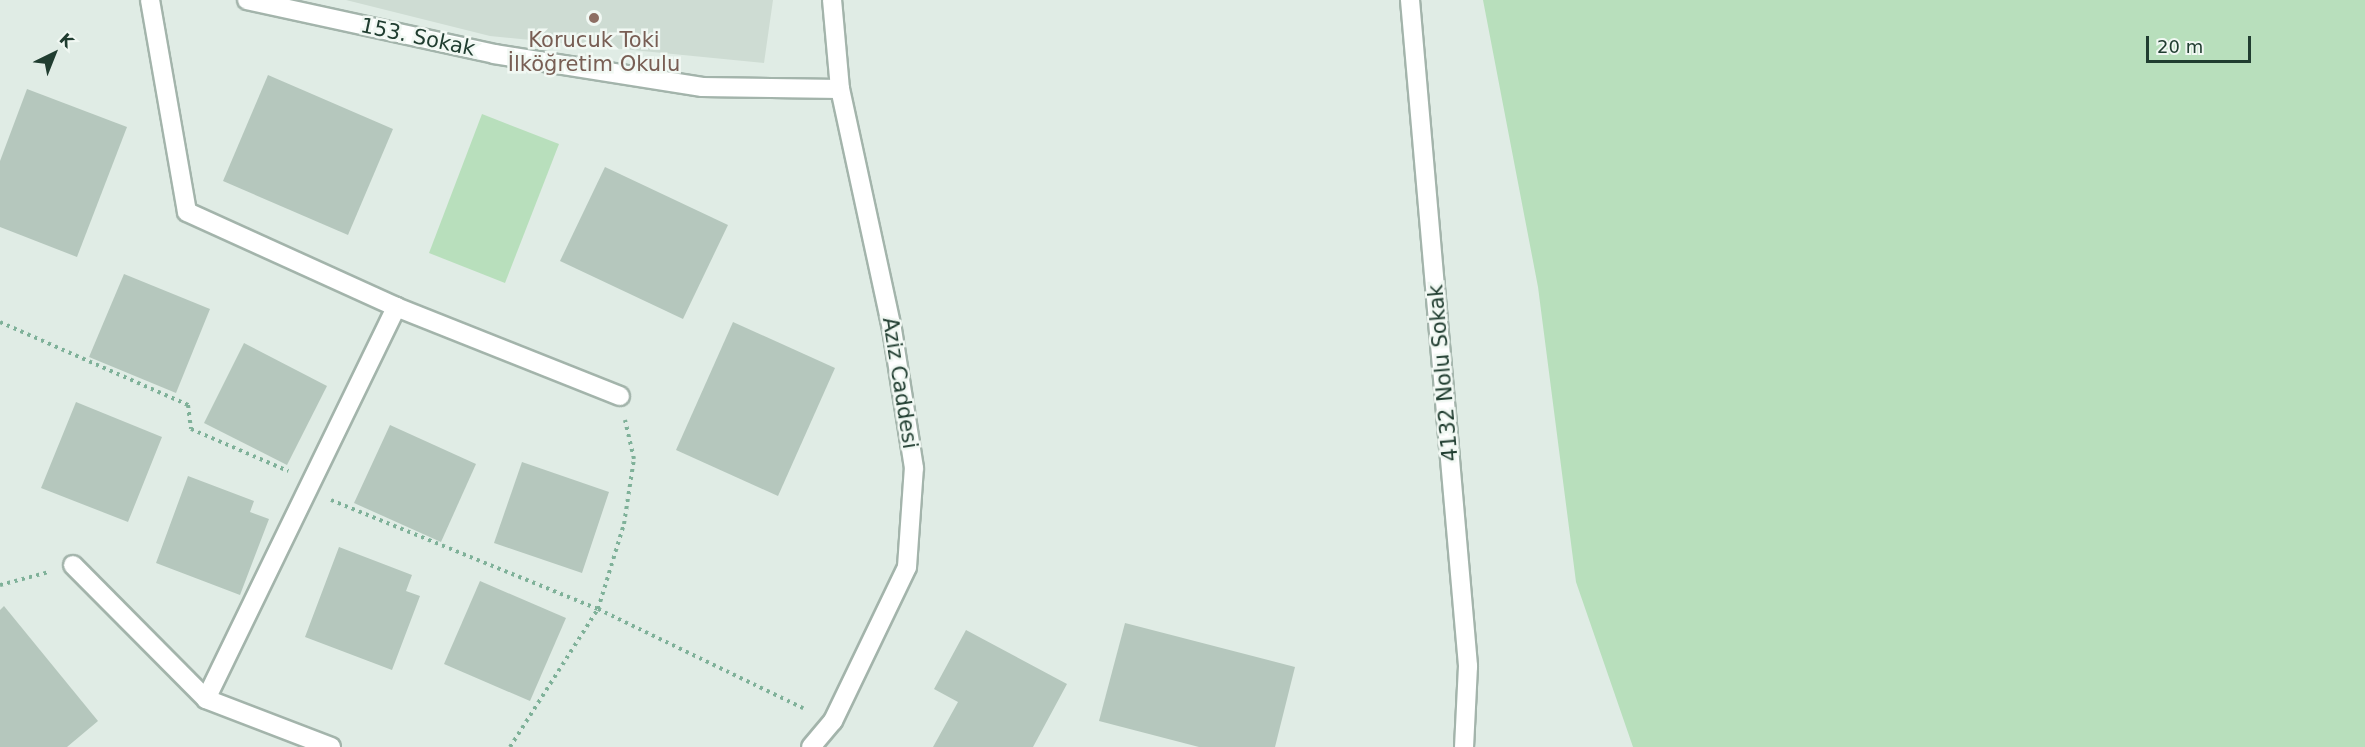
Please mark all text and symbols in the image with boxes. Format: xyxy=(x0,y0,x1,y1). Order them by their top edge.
marker: Korucuk Toki İlköğretim Okulu xyxy=(587,11,601,25)
street label: 153. Sokak xyxy=(358,13,478,61)
north arrow xyxy=(24,24,84,84)
scale bar xyxy=(2149,24,2254,62)
place label: Korucuk Toki İlköğretim Okulu xyxy=(508,27,680,77)
text: K xyxy=(56,29,78,52)
text: 20 m xyxy=(2157,36,2203,57)
street label: 4132 Nolu Sokak xyxy=(1423,283,1463,463)
street label: Aziz Caddesi xyxy=(877,315,923,451)

